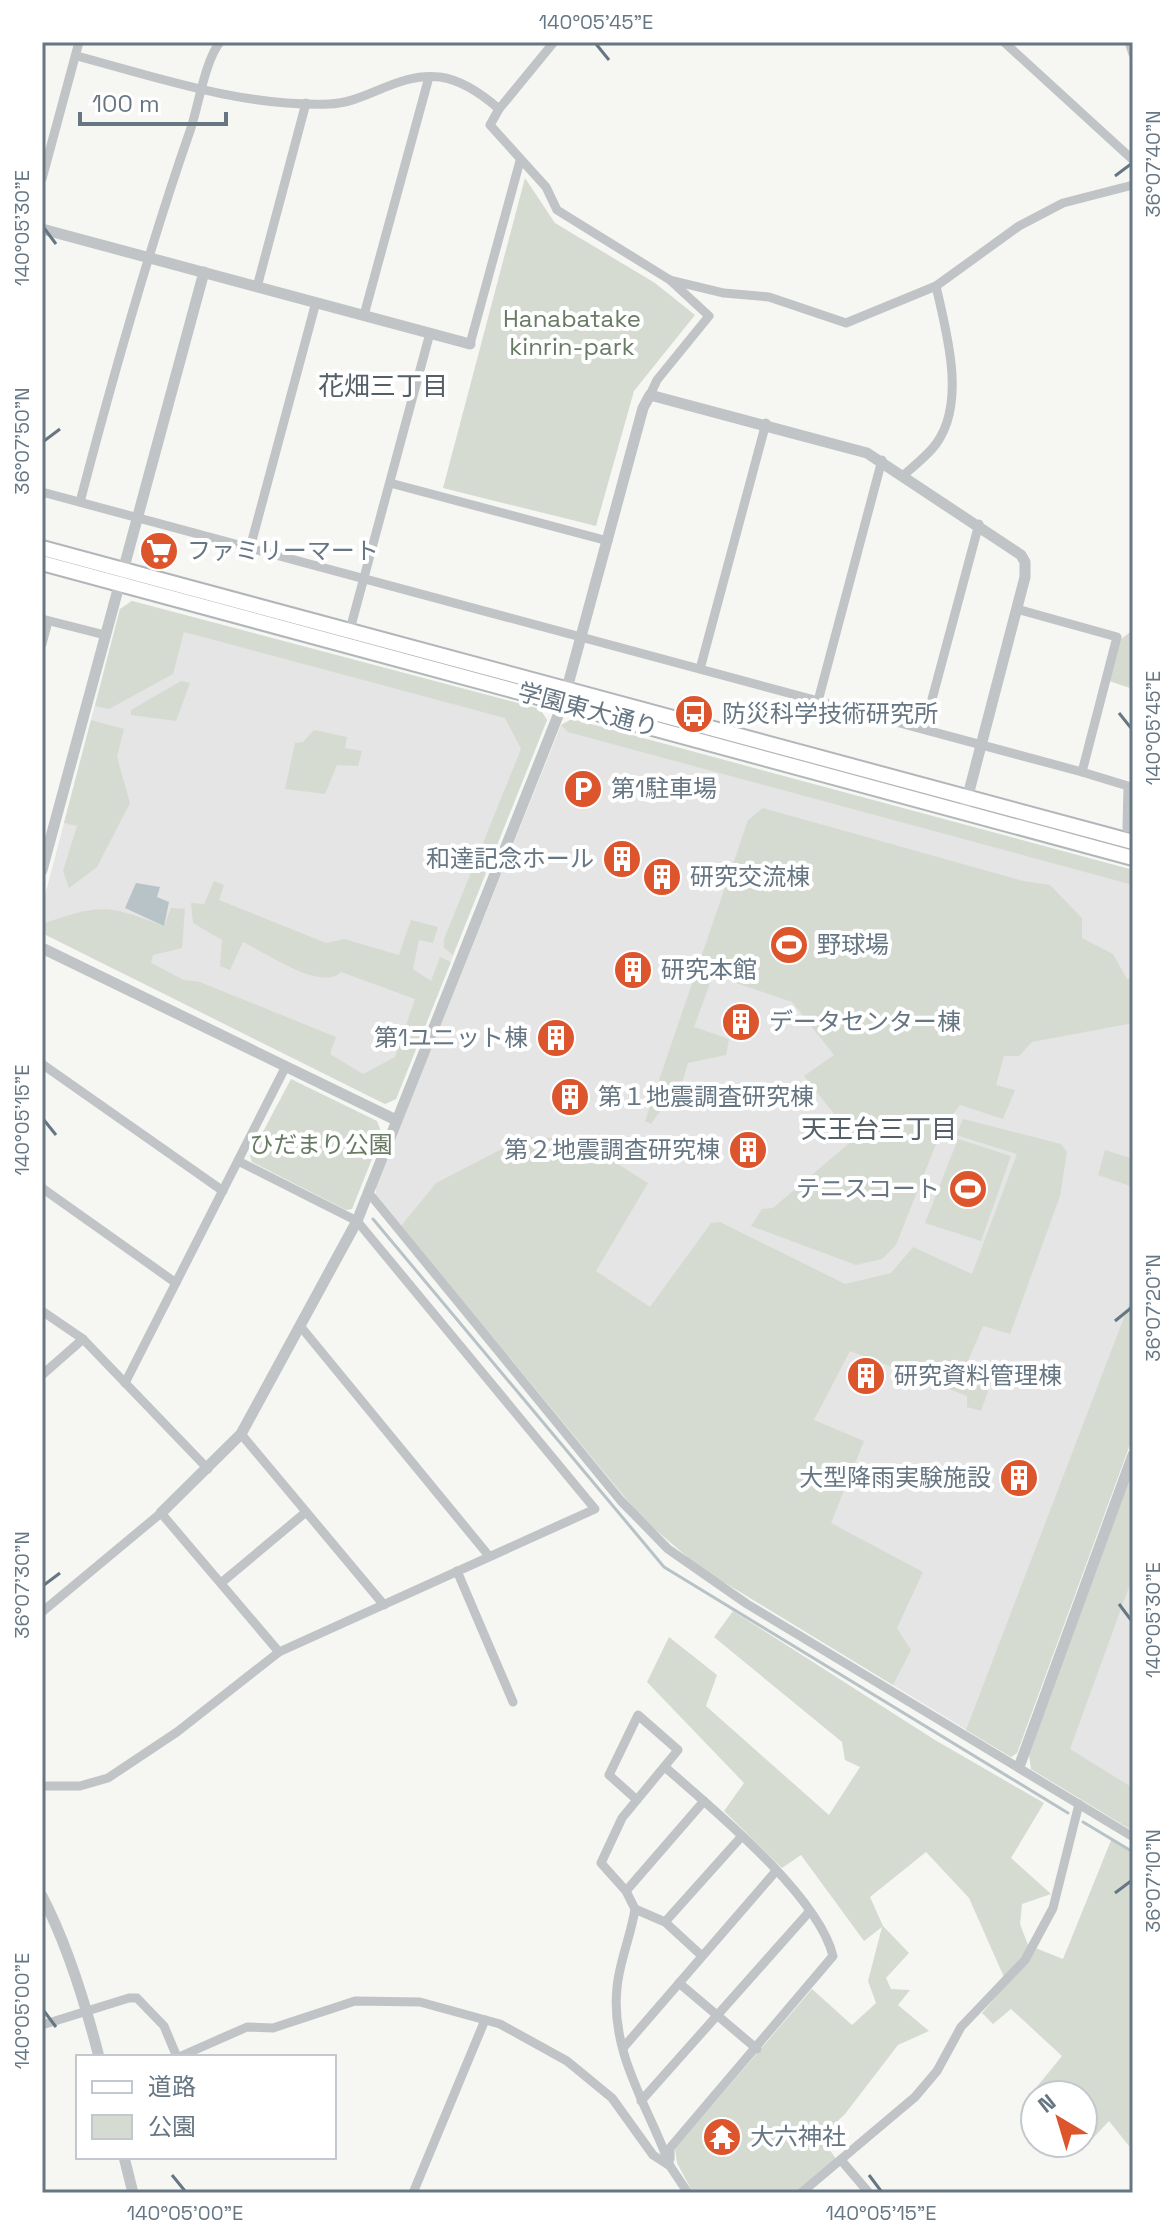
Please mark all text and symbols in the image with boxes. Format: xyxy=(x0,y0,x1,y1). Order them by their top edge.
text: 140°05'45"E xyxy=(539,9,653,35)
scale bar xyxy=(80,76,226,126)
text: 100 m xyxy=(92,88,160,119)
text: 36°07'40"N xyxy=(1140,111,1166,217)
text: 140°05'30"E xyxy=(9,170,35,286)
park label: Hanabatake kinrin-park xyxy=(503,303,641,362)
district label: 花畑三丁目 xyxy=(318,369,448,403)
text: 36°07'50"N xyxy=(9,387,35,495)
supermarket icon: ファミリーマート xyxy=(138,530,180,572)
place label: ファミリーマート xyxy=(187,535,379,566)
text: 140°05'45"E xyxy=(1140,671,1166,785)
street label: 学園東大通り xyxy=(515,676,662,743)
bus stop icon: 防災科学技術研究所 xyxy=(673,693,715,735)
place label: 防災科学技術研究所 xyxy=(722,698,938,729)
parking icon: 第1駐車場 xyxy=(562,768,604,810)
place label: 第1駐車場 xyxy=(611,773,717,804)
building icon: 和達記念ホール xyxy=(601,838,643,880)
place label: 和達記念ホール xyxy=(426,843,594,874)
building icon: 研究交流棟 xyxy=(641,856,683,898)
place label: 研究交流棟 xyxy=(690,861,810,892)
sports icon: 野球場 xyxy=(768,924,810,966)
place label: 野球場 xyxy=(817,929,889,960)
building icon: 研究本館 xyxy=(612,949,654,991)
place label: 研究本館 xyxy=(661,954,757,985)
building icon: データセンター棟 xyxy=(720,1001,762,1043)
place label: データセンター棟 xyxy=(769,1006,961,1037)
building icon: 第1ユニット棟 xyxy=(535,1017,577,1059)
place label: 第1ユニット棟 xyxy=(374,1022,528,1053)
text: 140°05'15"E xyxy=(9,1064,35,1176)
building icon: 第１地震調査研究棟 xyxy=(549,1076,591,1118)
place label: 第１地震調査研究棟 xyxy=(598,1081,814,1112)
district label: 天王台三丁目 xyxy=(801,1112,957,1146)
park label: ひだまり公園 xyxy=(249,1129,393,1160)
building icon: 第２地震調査研究棟 xyxy=(727,1129,769,1171)
place label: 第２地震調査研究棟 xyxy=(504,1134,720,1165)
sports icon: テニスコート xyxy=(947,1168,989,1210)
place label: テニスコート xyxy=(796,1173,940,1204)
text: 36°07'20"N xyxy=(1140,1254,1166,1362)
building icon: 研究資料管理棟 xyxy=(845,1355,887,1397)
place label: 研究資料管理棟 xyxy=(894,1360,1062,1391)
building icon: 大型降雨実験施設 xyxy=(998,1457,1040,1499)
place label: 大型降雨実験施設 xyxy=(799,1462,991,1493)
text: 36°07'30"N xyxy=(9,1531,35,1639)
text: 140°05'30"E xyxy=(1140,1562,1166,1678)
text: 36°07'10"N xyxy=(1140,1829,1166,1933)
text: 140°05'00"E xyxy=(9,1953,35,2069)
legend xyxy=(76,2055,336,2159)
text: 道路 xyxy=(148,2071,196,2102)
north arrow xyxy=(1019,2079,1099,2159)
text: N xyxy=(1032,2088,1061,2119)
text: 公園 xyxy=(148,2111,196,2142)
temple icon: 大六神社 xyxy=(701,2116,743,2158)
place label: 大六神社 xyxy=(750,2121,846,2152)
text: 140°05'00"E xyxy=(127,2200,243,2226)
text: 140°05'15"E xyxy=(825,2200,937,2226)

